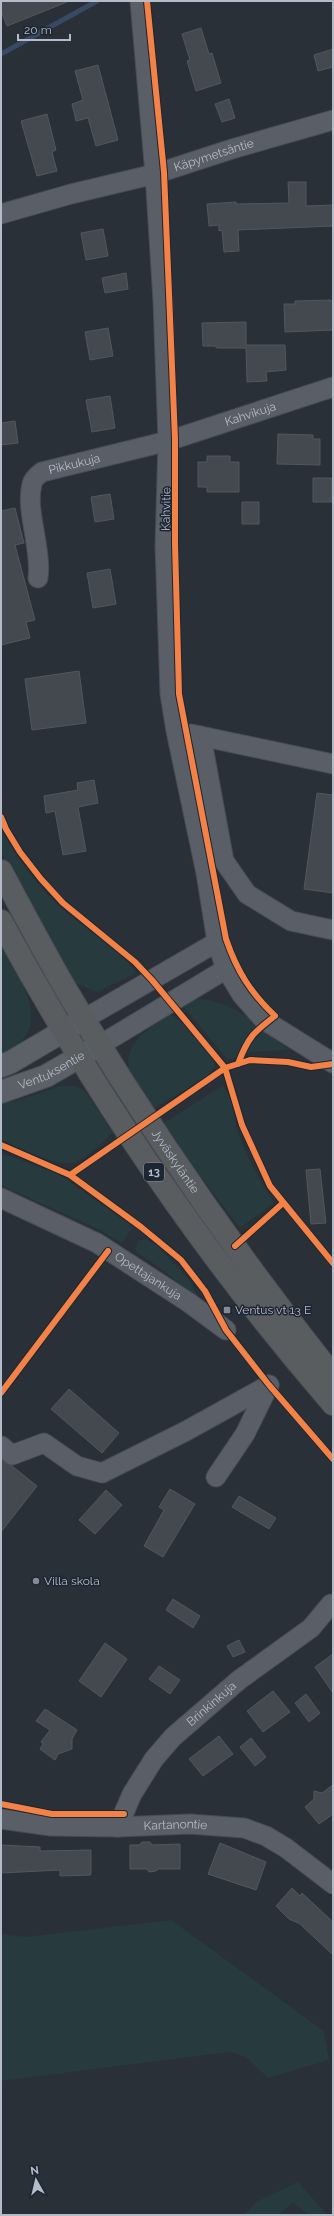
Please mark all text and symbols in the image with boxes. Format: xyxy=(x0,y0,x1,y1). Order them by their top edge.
scale bar xyxy=(18,16,70,42)
text: 20 m xyxy=(24,23,52,37)
street label: Käpymetsäntie xyxy=(172,136,255,174)
street label: Kahvikuja xyxy=(223,399,278,429)
street label: Pikkukuja xyxy=(47,451,102,477)
street label: Kahvitie xyxy=(159,487,173,531)
street label: Ventuksentie xyxy=(16,1048,87,1092)
street label: Jyväskyläntie xyxy=(149,1127,202,1196)
road number: 13 xyxy=(144,1163,164,1181)
street label: Opettajankuja xyxy=(112,1249,184,1303)
place label: Ventus vt 13 E xyxy=(235,1303,311,1317)
marker: Ventus vt 13 E xyxy=(222,1305,232,1315)
place label: Villa skola xyxy=(44,1574,100,1588)
marker: Villa skola xyxy=(31,1576,41,1586)
street label: Brinkinkuja xyxy=(184,1679,239,1729)
street label: Kartanontie xyxy=(143,1817,208,1833)
north arrow xyxy=(16,2160,56,2200)
text: N xyxy=(30,2164,40,2178)

